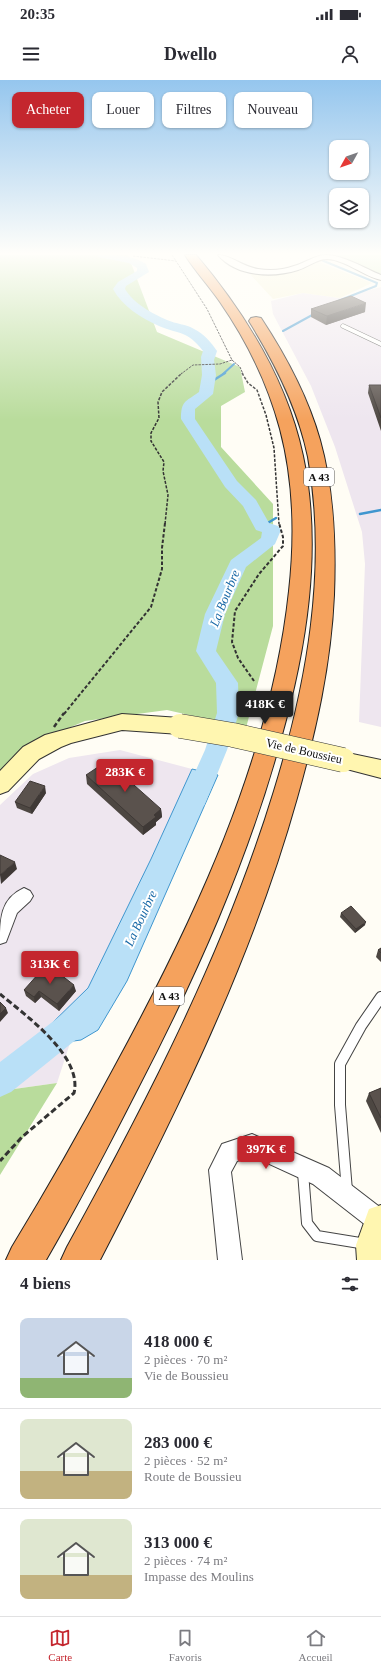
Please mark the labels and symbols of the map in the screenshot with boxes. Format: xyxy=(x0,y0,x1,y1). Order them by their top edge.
north arrow xyxy=(329,140,369,180)
road number: A 43 xyxy=(304,468,334,486)
water label: La Bourbre xyxy=(206,567,243,630)
pin: 418K € xyxy=(232,691,298,725)
street label: Vie de Boussieu xyxy=(264,735,344,767)
pin: 283K € xyxy=(92,759,158,793)
water label: La Bourbre xyxy=(121,888,160,949)
pin: 313K € xyxy=(17,951,83,985)
road number: A 43 xyxy=(154,987,184,1005)
pin: 397K € xyxy=(233,1136,299,1170)

